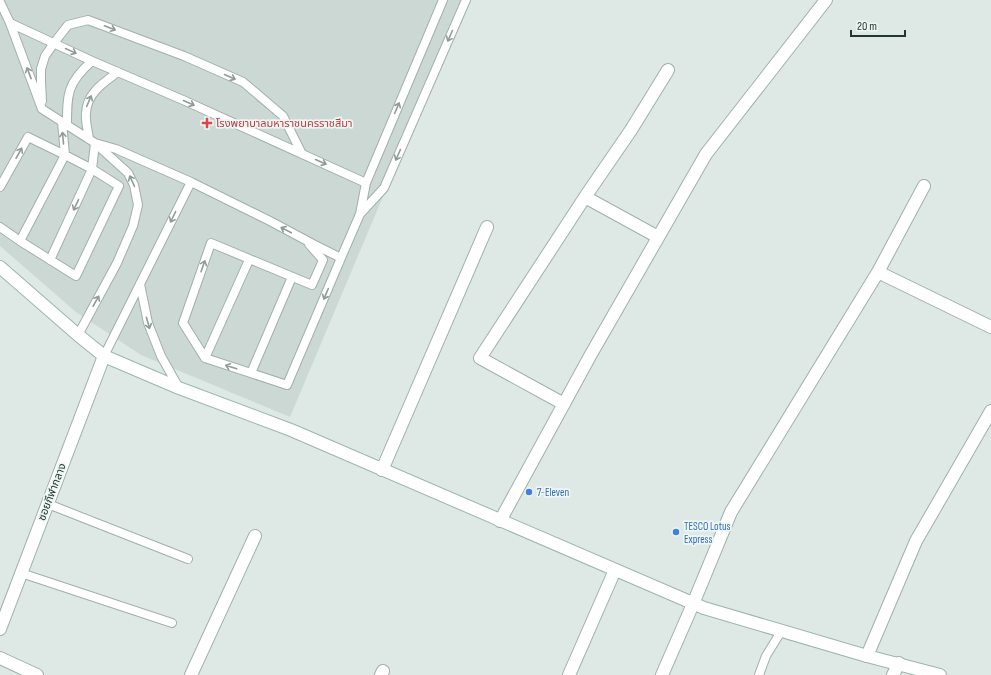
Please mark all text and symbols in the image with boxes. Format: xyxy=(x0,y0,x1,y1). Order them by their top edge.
scale bar xyxy=(851,12,905,38)
text: 20 m xyxy=(857,19,877,34)
one-way arrow xyxy=(104,24,116,32)
one-way arrow xyxy=(446,29,454,41)
one-way arrow xyxy=(64,48,76,55)
one-way arrow xyxy=(24,67,32,79)
one-way arrow xyxy=(224,74,236,81)
one-way arrow xyxy=(86,95,94,107)
one-way arrow xyxy=(183,100,195,107)
one-way arrow xyxy=(394,102,402,114)
marker: โรงพยาบาลมหาราชนครราชสีมา xyxy=(201,117,213,129)
place label: โรงพยาบาลมหาราชนครราชสีมา xyxy=(216,117,352,130)
one-way arrow xyxy=(60,132,67,145)
one-way arrow xyxy=(16,147,23,159)
one-way arrow xyxy=(394,148,401,160)
one-way arrow xyxy=(314,159,326,166)
one-way arrow xyxy=(128,175,135,187)
one-way arrow xyxy=(72,198,79,210)
one-way arrow xyxy=(169,211,177,223)
one-way arrow xyxy=(281,226,293,233)
one-way arrow xyxy=(199,260,207,272)
one-way arrow xyxy=(322,287,330,299)
one-way arrow xyxy=(93,295,101,307)
one-way arrow xyxy=(145,316,152,329)
one-way arrow xyxy=(225,363,238,370)
street label: ซอยกีฬากลาง xyxy=(35,461,69,523)
place label: 7-Eleven xyxy=(537,486,569,499)
marker: 7-Eleven xyxy=(524,487,534,497)
place label: TESCO Lotus Express xyxy=(684,520,731,546)
marker: TESCO Lotus Express xyxy=(671,527,681,537)

